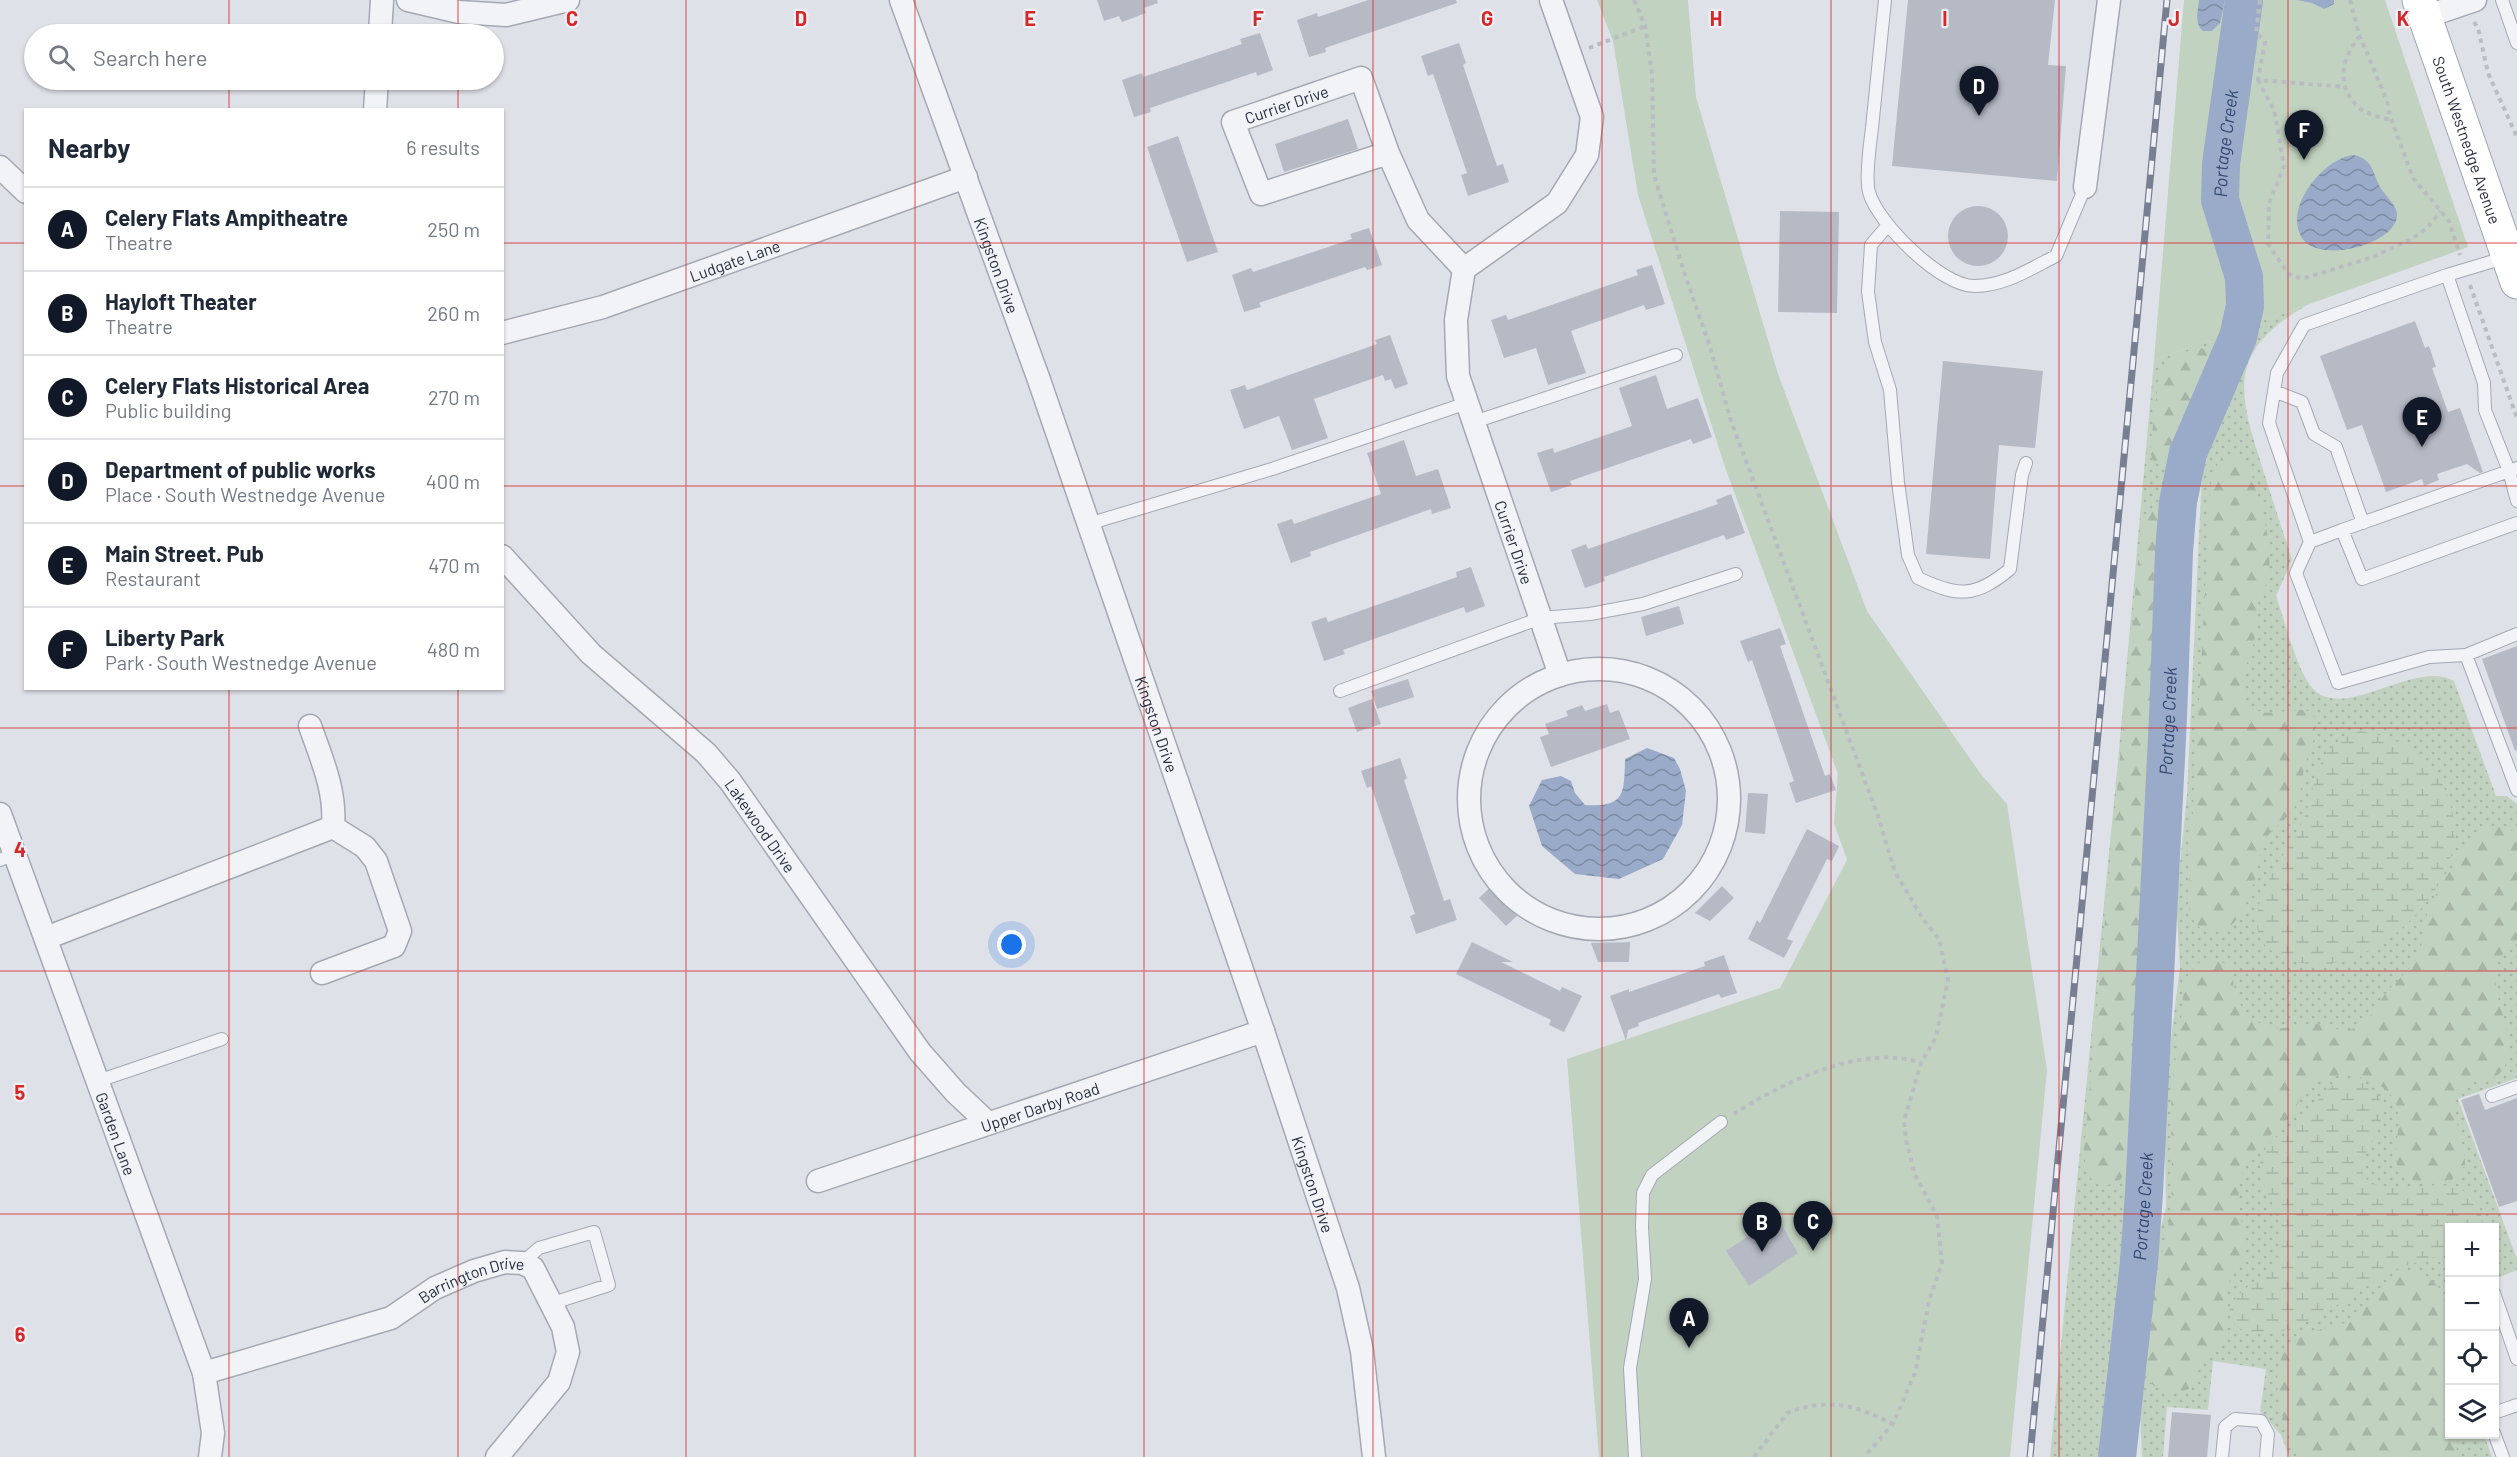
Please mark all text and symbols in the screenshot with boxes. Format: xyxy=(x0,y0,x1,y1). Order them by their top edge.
text: C xyxy=(566,6,578,30)
text: D xyxy=(795,6,807,30)
text: E xyxy=(1024,6,1036,30)
text: F xyxy=(1252,6,1264,30)
text: G xyxy=(1481,6,1493,30)
text: H xyxy=(1710,6,1722,30)
text: I xyxy=(1942,6,1948,30)
text: J xyxy=(2168,6,2180,30)
text: K xyxy=(2397,6,2410,30)
search box xyxy=(24,24,504,90)
icon: search xyxy=(45,41,78,74)
text: Search here xyxy=(93,44,207,70)
street label: South Westnedge Avenue xyxy=(2430,53,2506,226)
pin: D xyxy=(1960,66,1998,116)
street label: Currier Drive xyxy=(1242,81,1331,127)
water label: Portage Creek xyxy=(2209,88,2242,198)
pin: F xyxy=(2284,110,2324,160)
text: Nearby xyxy=(48,132,130,163)
text: 6 results xyxy=(406,135,480,159)
text: Celery Flats Ampitheatre xyxy=(105,204,348,230)
street label: Kingston Drive xyxy=(971,215,1023,316)
text: A xyxy=(61,217,74,241)
text: 250 m xyxy=(427,217,480,241)
text: Theatre xyxy=(105,230,173,254)
street label: Ludgate Lane xyxy=(687,235,782,285)
text: Hayloft Theater xyxy=(105,288,257,314)
text: B xyxy=(61,301,74,325)
text: 260 m xyxy=(427,301,480,325)
text: Theatre xyxy=(105,314,173,338)
text: Celery Flats Historical Area xyxy=(105,372,369,398)
text: C xyxy=(61,385,74,409)
text: 270 m xyxy=(428,385,480,409)
text: Public building xyxy=(105,398,231,422)
pin: E xyxy=(2402,398,2442,447)
text: Department of public works xyxy=(105,456,375,482)
text: D xyxy=(61,469,74,493)
text: 400 m xyxy=(426,469,480,493)
text: Place · South Westnedge Avenue xyxy=(105,482,385,506)
street label: Currier Drive xyxy=(1492,498,1538,586)
text: Main Street. Pub xyxy=(105,540,264,566)
text: E xyxy=(62,553,73,577)
text: 470 m xyxy=(428,553,480,577)
text: Restaurant xyxy=(105,566,201,590)
text: Liberty Park xyxy=(105,624,225,650)
text: F xyxy=(62,637,73,661)
text: 480 m xyxy=(427,637,480,661)
text: Park · South Westnedge Avenue xyxy=(105,650,377,674)
water label: Portage Creek xyxy=(2154,666,2181,776)
street label: Kingston Drive xyxy=(1132,673,1183,775)
street label: Lakewood Drive xyxy=(722,775,800,876)
text: 4 xyxy=(14,837,26,861)
your location xyxy=(997,930,1026,959)
street label: Upper Darby Road xyxy=(978,1077,1101,1135)
text: 5 xyxy=(15,1080,26,1104)
street label: Garden Lane xyxy=(93,1089,140,1178)
street label: Kingston Drive xyxy=(1289,1133,1338,1235)
water label: Portage Creek xyxy=(2128,1151,2157,1261)
pin: B xyxy=(1742,1202,1782,1252)
pin: C xyxy=(1794,1202,1832,1251)
map controls xyxy=(2445,1223,2499,1439)
button: + xyxy=(2445,1223,2499,1277)
street label: Barrington Drive xyxy=(414,1252,525,1306)
button: − xyxy=(2445,1277,2499,1331)
pin: A xyxy=(1670,1298,1708,1348)
text: 6 xyxy=(15,1322,26,1346)
button: locate xyxy=(2445,1331,2499,1385)
button: layers xyxy=(2445,1385,2499,1439)

